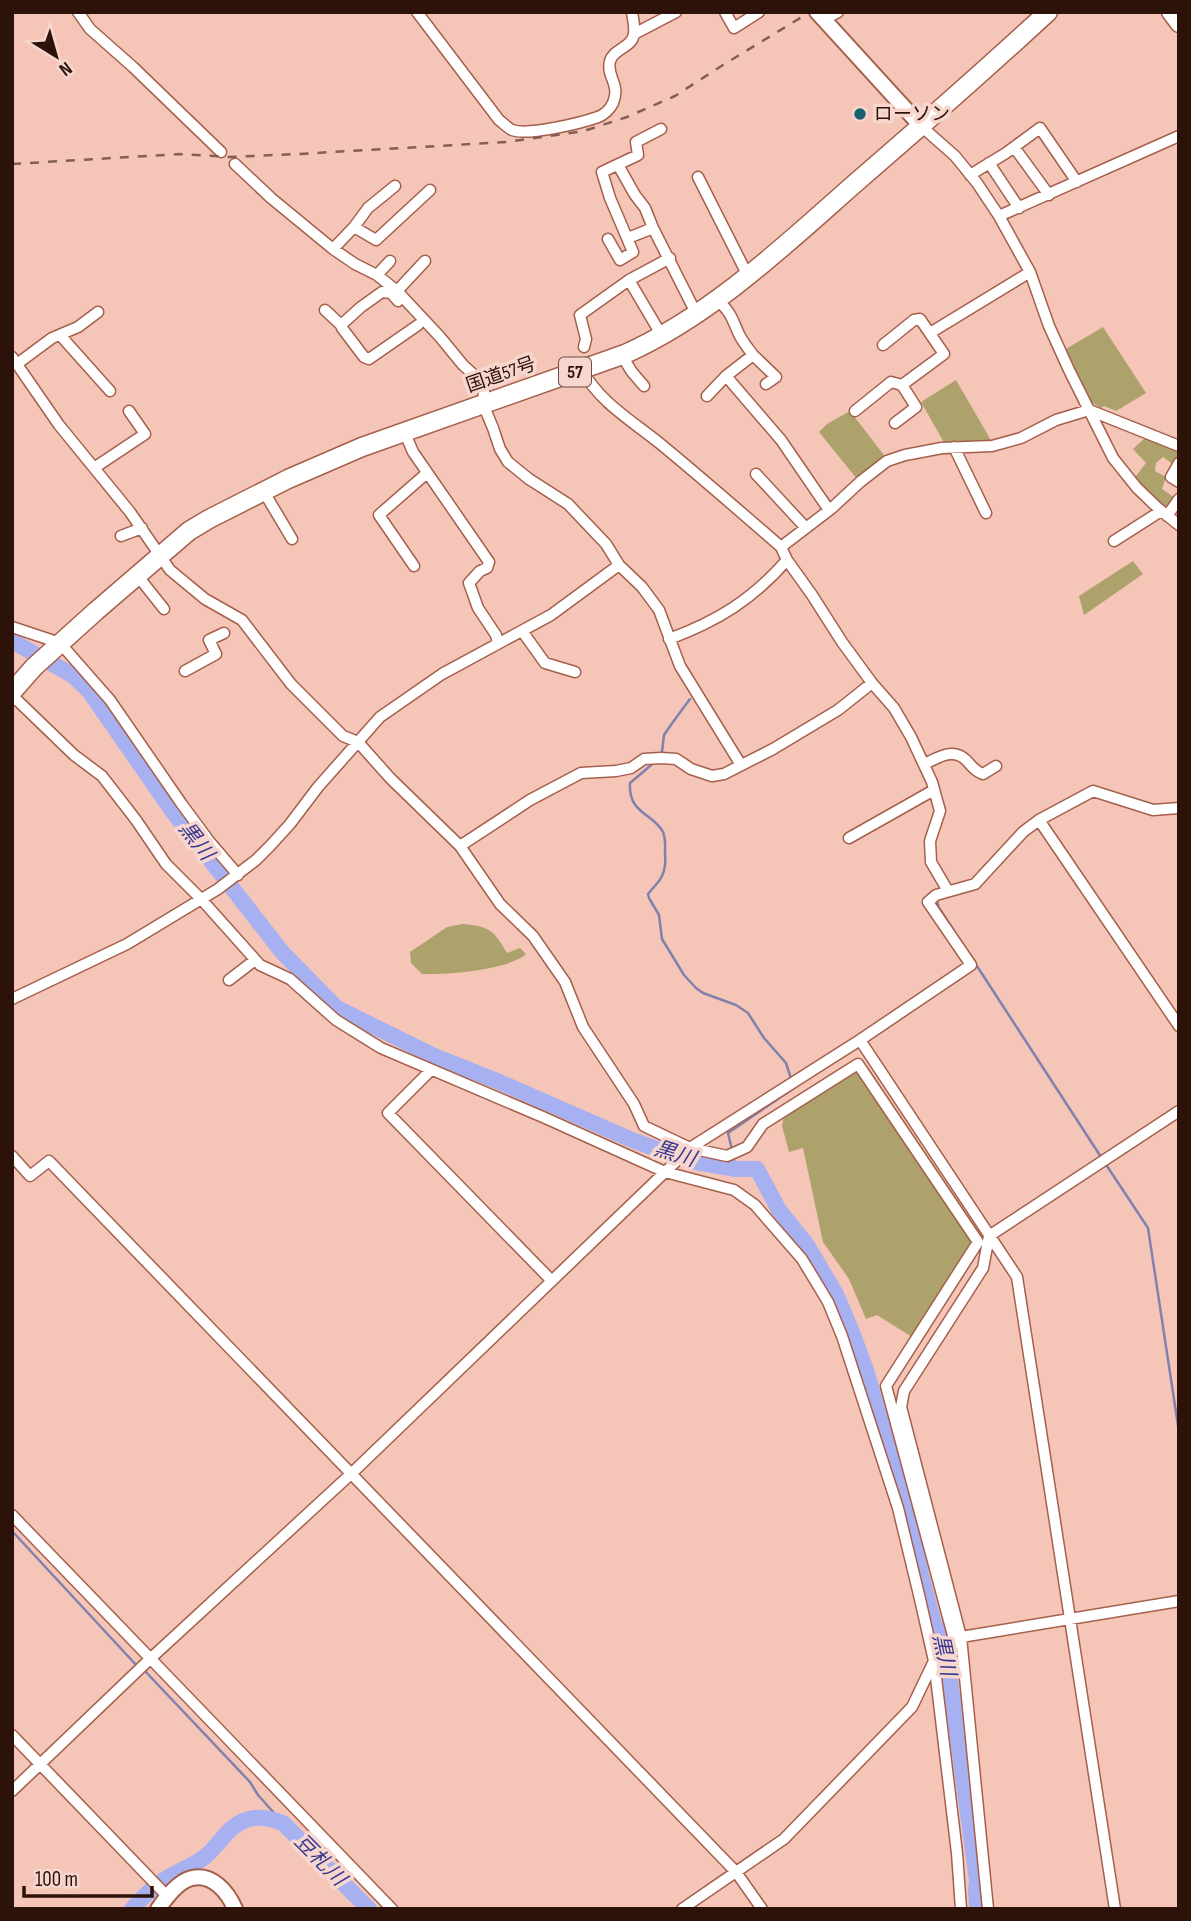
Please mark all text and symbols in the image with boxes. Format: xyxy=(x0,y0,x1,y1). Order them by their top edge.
north arrow xyxy=(21,21,91,91)
text: N xyxy=(54,56,76,81)
place label: ローソン xyxy=(874,103,950,126)
marker: ローソン xyxy=(852,106,868,122)
street label: 国道57号 xyxy=(463,352,539,398)
road number: 57 xyxy=(559,358,591,386)
water label: 黒川 xyxy=(173,817,220,867)
water label: 黒川 xyxy=(651,1136,701,1173)
water label: 黒川 xyxy=(927,1632,961,1680)
water label: 豆札川 xyxy=(289,1829,353,1893)
scale bar xyxy=(24,1854,152,1898)
text: 100 m xyxy=(35,1867,78,1892)

